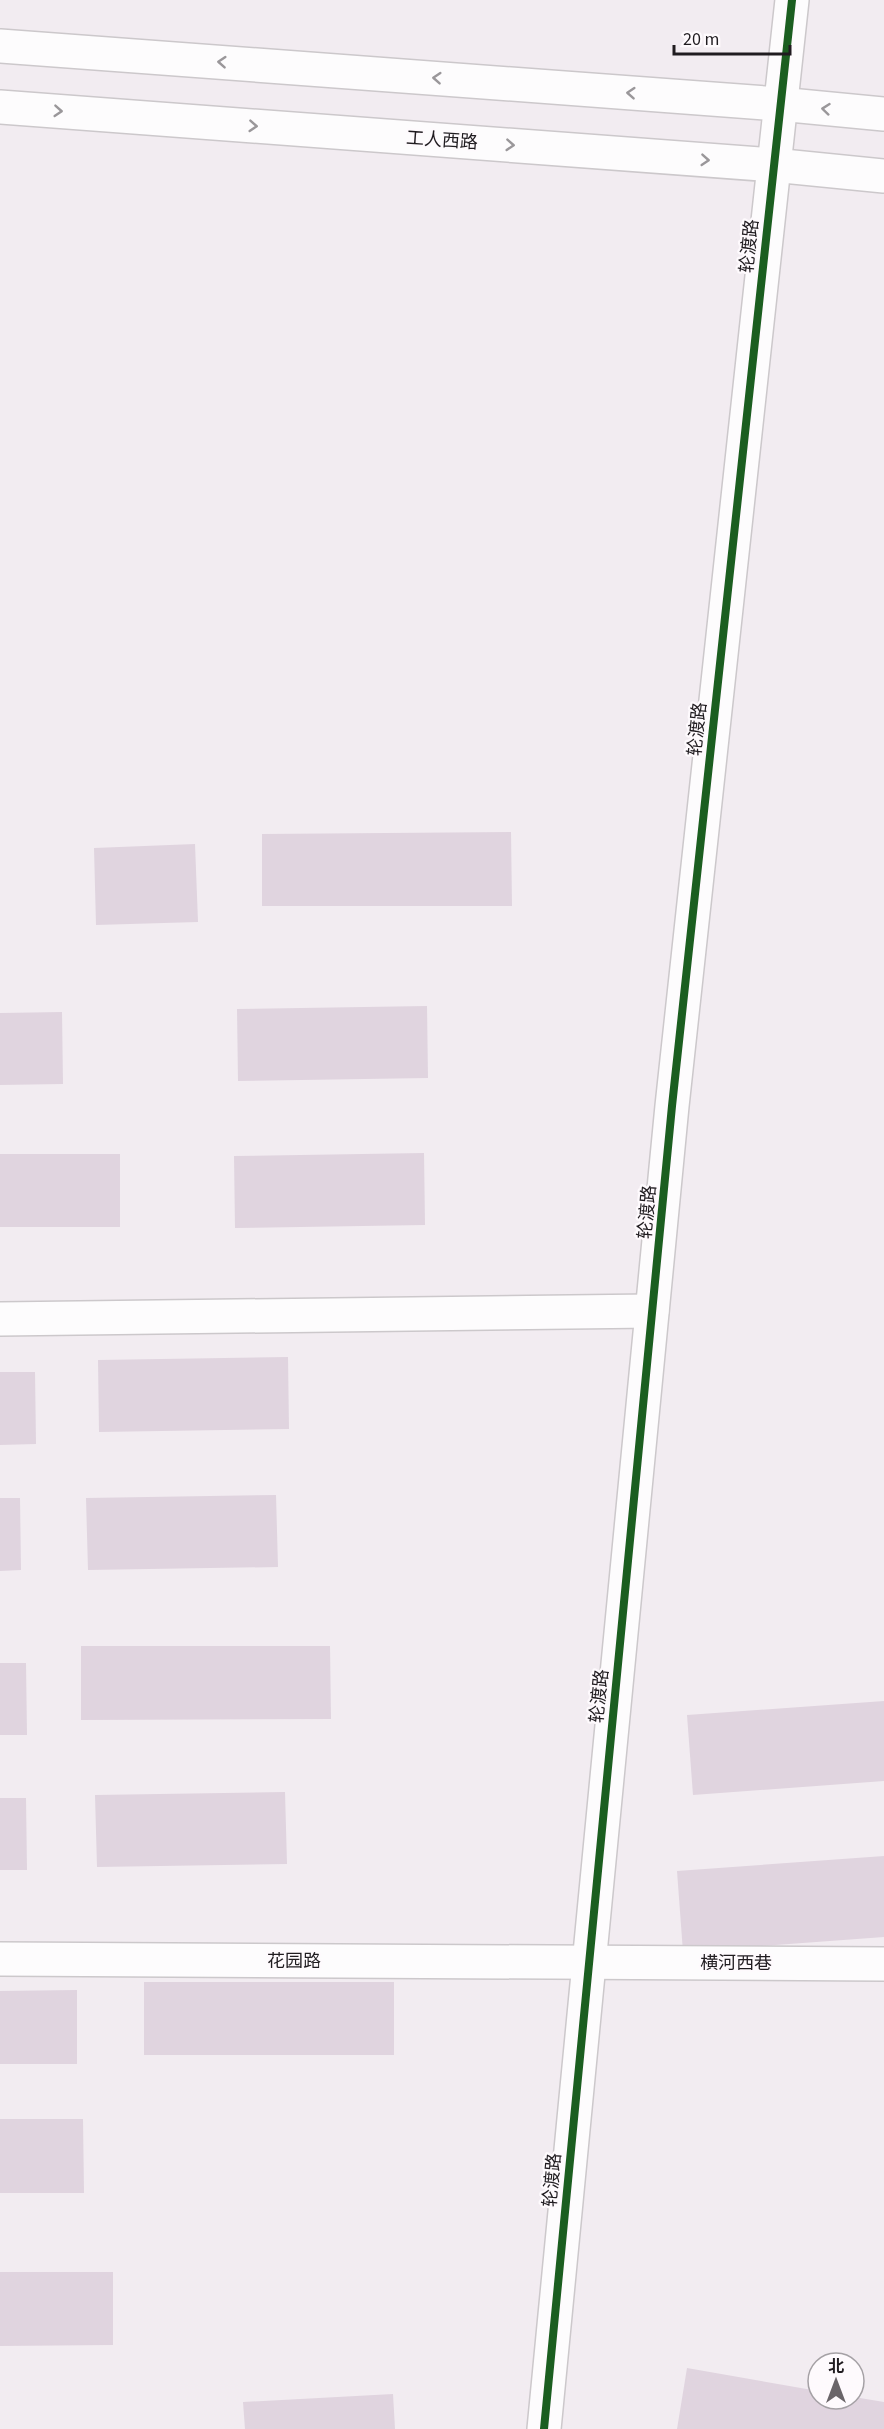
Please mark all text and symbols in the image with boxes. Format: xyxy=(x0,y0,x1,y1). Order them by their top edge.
scale bar xyxy=(674,18,790,56)
text: 20 m xyxy=(683,27,719,52)
one-way arrow xyxy=(217,56,226,69)
one-way arrow xyxy=(432,72,442,85)
one-way arrow xyxy=(627,87,636,100)
one-way arrow xyxy=(821,103,830,115)
one-way arrow xyxy=(54,104,63,117)
one-way arrow xyxy=(248,119,257,132)
street label: 工人西路 xyxy=(405,126,479,155)
one-way arrow xyxy=(506,138,515,151)
one-way arrow xyxy=(700,153,709,166)
street label: 轮渡路 xyxy=(734,218,765,274)
street label: 轮渡路 xyxy=(682,701,713,757)
street label: 轮渡路 xyxy=(633,1184,662,1240)
street label: 轮渡路 xyxy=(584,1668,615,1724)
street label: 花园路 xyxy=(267,1949,321,1974)
street label: 横河西巷 xyxy=(700,1951,772,1976)
street label: 轮渡路 xyxy=(538,2152,567,2208)
north arrow xyxy=(806,2351,866,2411)
text: 北 xyxy=(828,2356,844,2378)

